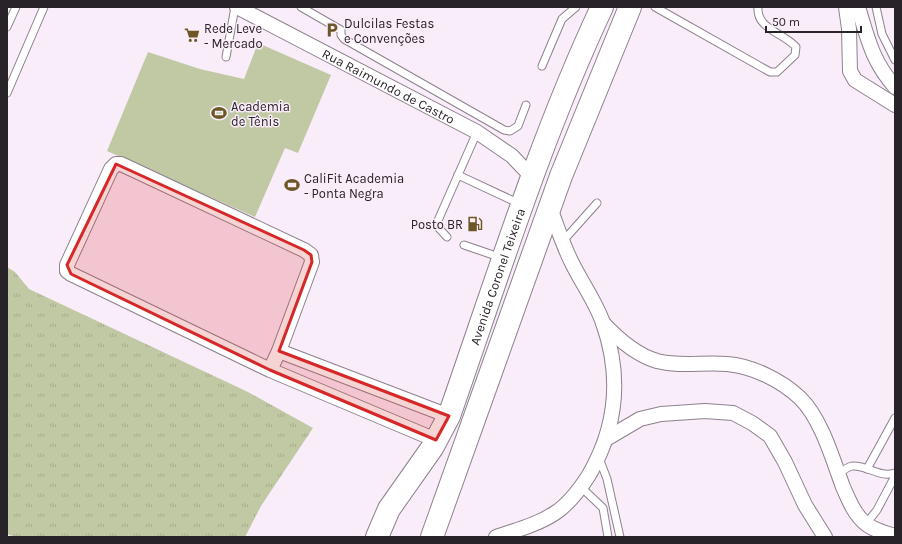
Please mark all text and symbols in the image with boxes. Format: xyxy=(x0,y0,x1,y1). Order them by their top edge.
scale bar xyxy=(766,8,861,34)
text: 50 m xyxy=(772,15,800,29)
place label: Dulcilas Festas e Convenções xyxy=(344,16,434,46)
place label: Rede Leve - Mercado xyxy=(204,21,263,51)
parking icon: Dulcilas Festas e Convenções xyxy=(323,21,341,39)
supermarket icon: Rede Leve - Mercado xyxy=(183,26,201,44)
street label: Rua Raimundo de Castro xyxy=(320,46,457,127)
place label: Academia de Tênis xyxy=(231,99,290,129)
sports icon: Academia de Tênis xyxy=(210,104,228,122)
place label: CaliFit Academia - Ponta Negra xyxy=(304,171,404,201)
sports icon: CaliFit Academia - Ponta Negra xyxy=(283,176,301,194)
street label: Avenida Coronel Teixeira xyxy=(467,206,528,347)
fuel station icon: Posto BR xyxy=(466,215,484,233)
place label: Posto BR xyxy=(411,217,463,232)

